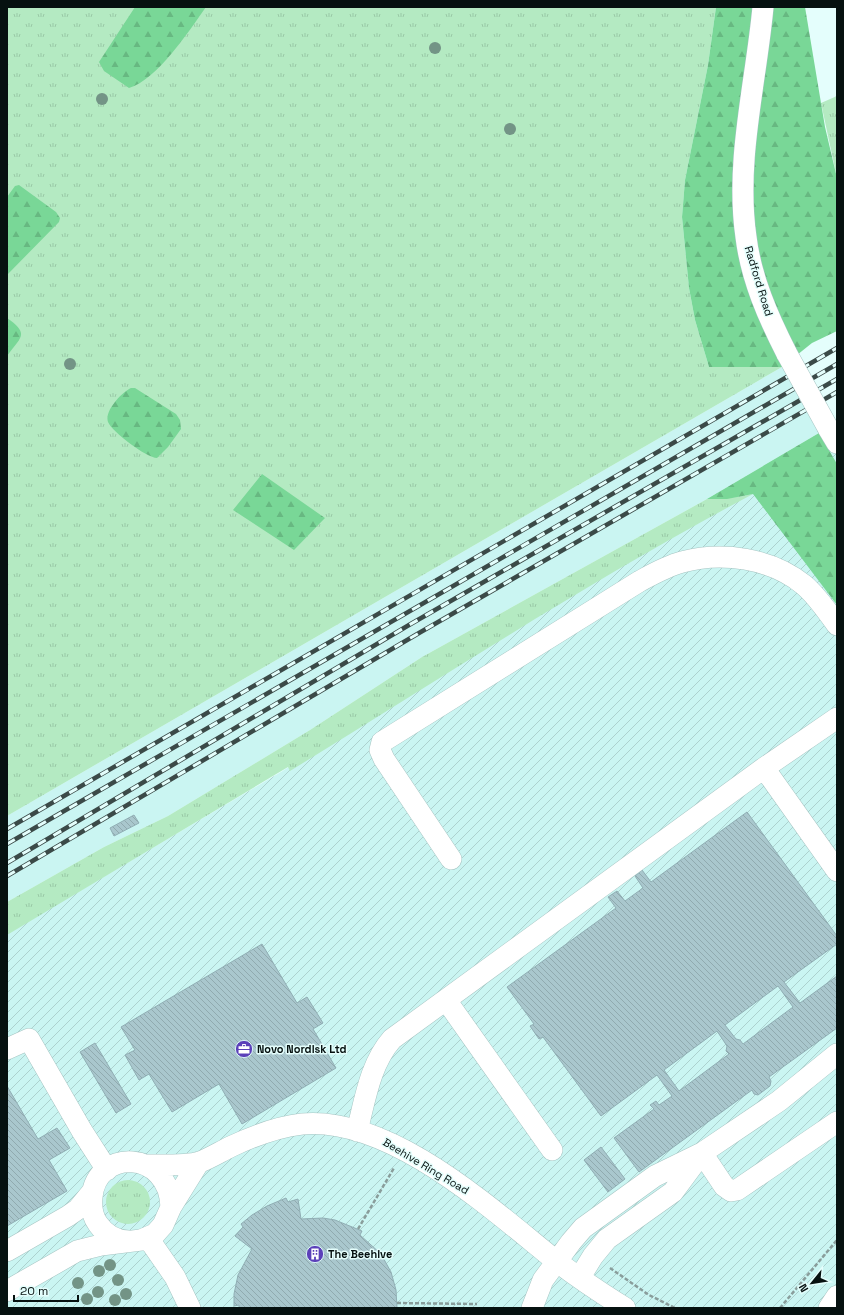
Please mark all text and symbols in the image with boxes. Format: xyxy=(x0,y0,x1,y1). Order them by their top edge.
street label: Radford Road xyxy=(742,244,776,318)
office icon: Novo Nordisk Ltd xyxy=(234,1039,254,1059)
place label: Novo Nordisk Ltd xyxy=(257,1042,347,1056)
street label: Beehive Ring Road xyxy=(380,1135,472,1197)
building icon: The Beehive xyxy=(305,1244,325,1264)
place label: The Beehive xyxy=(328,1247,392,1261)
north arrow xyxy=(792,1263,832,1303)
scale bar xyxy=(14,1277,78,1303)
text: N xyxy=(795,1281,811,1295)
text: 20 m xyxy=(20,1283,48,1299)

